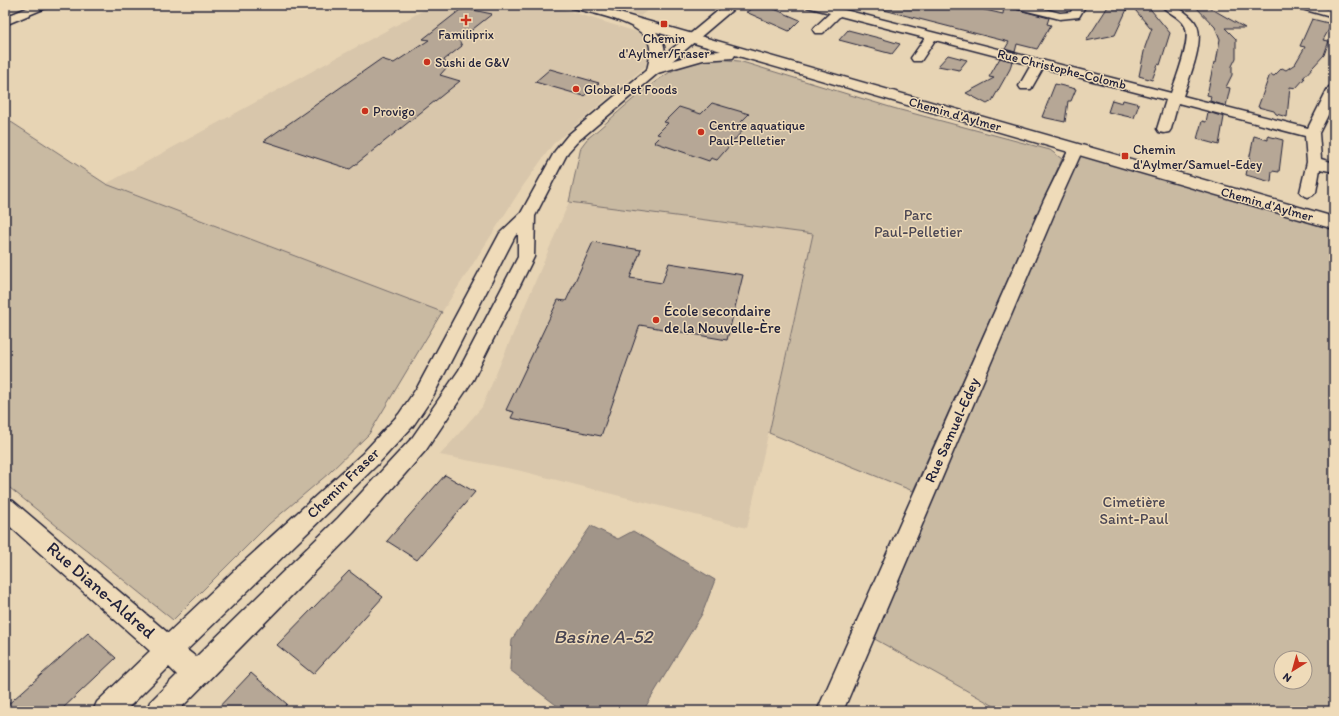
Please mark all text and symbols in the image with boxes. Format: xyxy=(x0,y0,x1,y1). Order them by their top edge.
marker: Familiprix xyxy=(461,15,471,25)
marker: Chemin d'Aylmer/Fraser xyxy=(659,19,669,29)
place label: Familiprix xyxy=(438,27,494,42)
place label: Chemin d'Aylmer/Fraser xyxy=(619,31,710,61)
street label: Rue Christophe-Colomb xyxy=(996,46,1128,92)
place label: Sushi de G&V xyxy=(435,55,510,70)
marker: Sushi de G&V xyxy=(422,57,432,67)
place label: Global Pet Foods xyxy=(584,82,678,97)
marker: Global Pet Foods xyxy=(571,84,581,94)
street label: Chemin d'Aylmer xyxy=(907,94,1003,134)
place label: Provigo xyxy=(373,104,415,119)
marker: Provigo xyxy=(360,106,370,116)
place label: Centre aquatique Paul-Pelletier xyxy=(709,118,805,148)
marker: Centre aquatique Paul-Pelletier xyxy=(696,127,706,137)
place label: Chemin d'Aylmer/Samuel-Edey xyxy=(1133,142,1262,172)
marker: Chemin d'Aylmer/Samuel-Edey xyxy=(1120,151,1130,161)
street label: Chemin d'Aylmer xyxy=(1219,184,1315,224)
park label: Parc Paul-Pelletier xyxy=(874,206,962,241)
place label: École secondaire de la Nouvelle-Ère xyxy=(664,302,781,337)
marker: École secondaire de la Nouvelle-Ère xyxy=(651,315,661,325)
street label: Rue Samuel-Edey xyxy=(921,375,983,485)
street label: Chemin Fraser xyxy=(303,444,383,522)
park label: Cimetière Saint-Paul xyxy=(1099,493,1169,528)
street label: Rue Diane-Aldred xyxy=(42,537,160,643)
water label: Basine A-52 xyxy=(554,625,654,648)
north arrow xyxy=(1273,650,1313,690)
text: N xyxy=(1280,670,1294,685)

